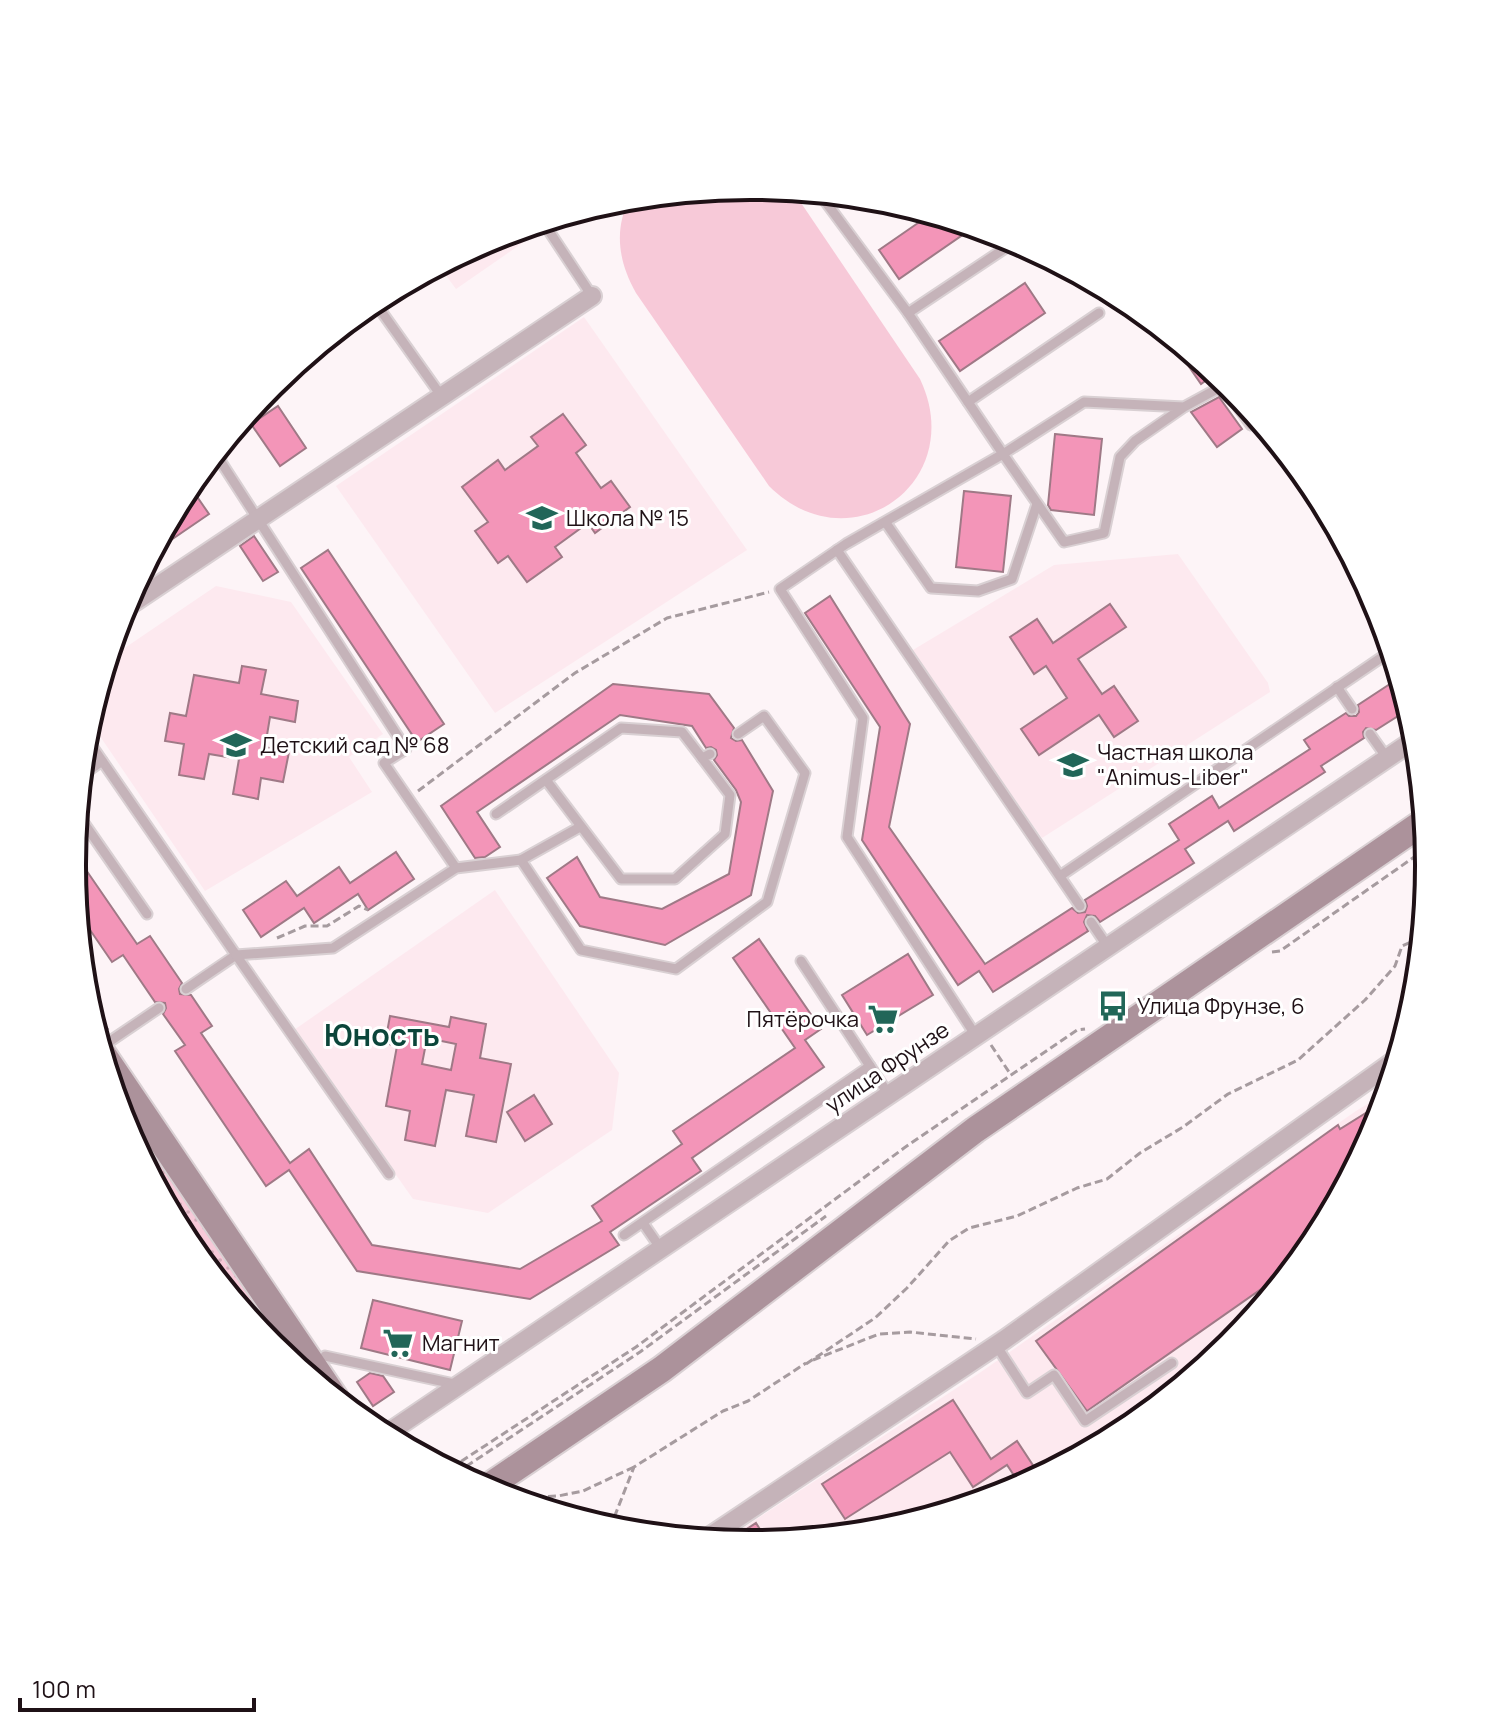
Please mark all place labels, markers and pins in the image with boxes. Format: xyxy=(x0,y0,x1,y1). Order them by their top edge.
school or university icon: Школа № 15 xyxy=(525,501,559,535)
place label: Школа № 15 xyxy=(566,503,689,533)
school or university icon: Детский сад № 68 xyxy=(219,728,253,762)
place label: Детский сад № 68 xyxy=(260,730,449,760)
place label: Частная школа "Animus-Liber" xyxy=(1097,737,1254,792)
school or university icon: Частная школа "Animus-Liber" xyxy=(1056,748,1090,782)
bus stop icon: Улица Фрунзе, 6 xyxy=(1096,989,1130,1023)
place label: Улица Фрунзе, 6 xyxy=(1137,991,1305,1021)
supermarket icon: Пятёрочка xyxy=(866,1002,900,1036)
place label: Пятёрочка xyxy=(746,1004,859,1034)
supermarket icon: Магнит xyxy=(381,1326,415,1360)
place label: Магнит xyxy=(422,1328,500,1358)

